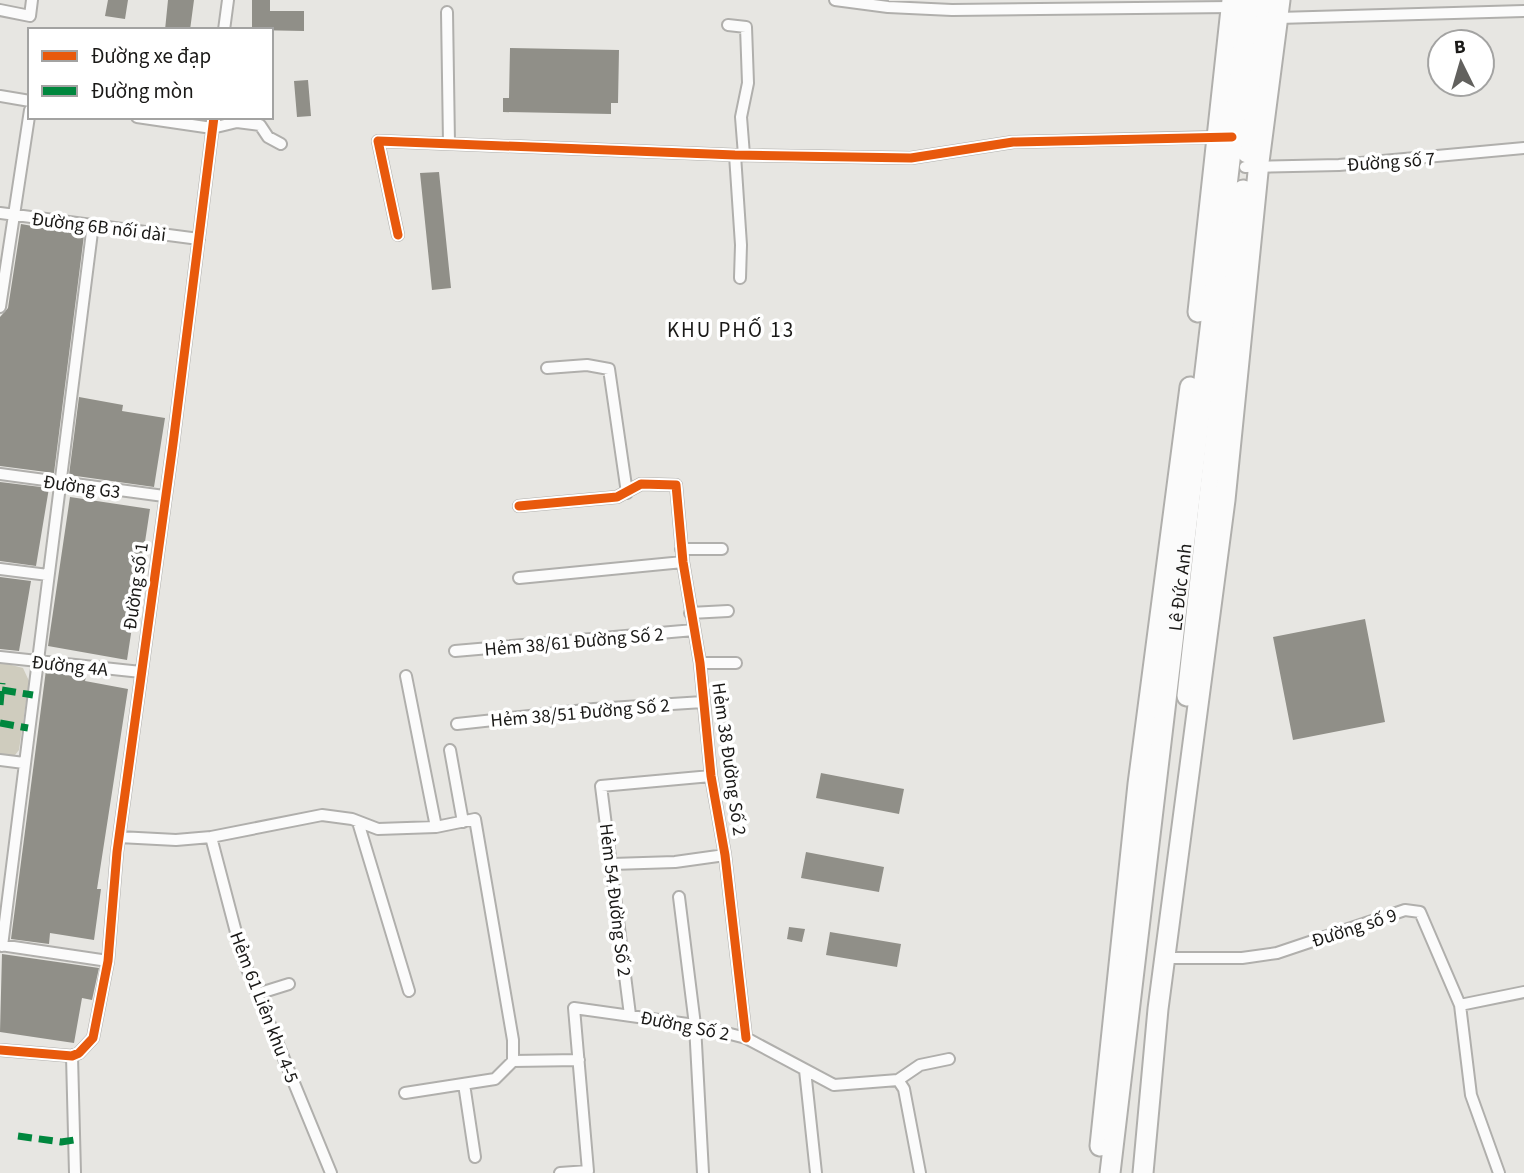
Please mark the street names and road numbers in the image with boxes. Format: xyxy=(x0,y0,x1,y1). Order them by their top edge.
street label: Đường số 7 xyxy=(1346,146,1436,179)
street label: Đường 6B nối dài xyxy=(30,206,167,249)
street label: Đường G3 xyxy=(41,469,122,506)
street label: Đường số 1 xyxy=(117,541,156,632)
street label: Lê Đức Anh xyxy=(1162,542,1200,633)
street label: Hẻm 38/61 Đường Số 2 xyxy=(483,621,665,664)
street label: Đường 4A xyxy=(31,649,110,684)
street label: Hẻm 38 Đường Số 2 xyxy=(704,681,753,837)
street label: Hẻm 38/51 Đường Số 2 xyxy=(489,692,671,735)
street label: Hẻm 54 Đường Số 2 xyxy=(592,822,637,978)
street label: Đường số 9 xyxy=(1308,902,1400,955)
street label: Hẻm 61 Liên khu 4-5 xyxy=(222,928,305,1087)
street label: Đường Số 2 xyxy=(638,1005,732,1048)

